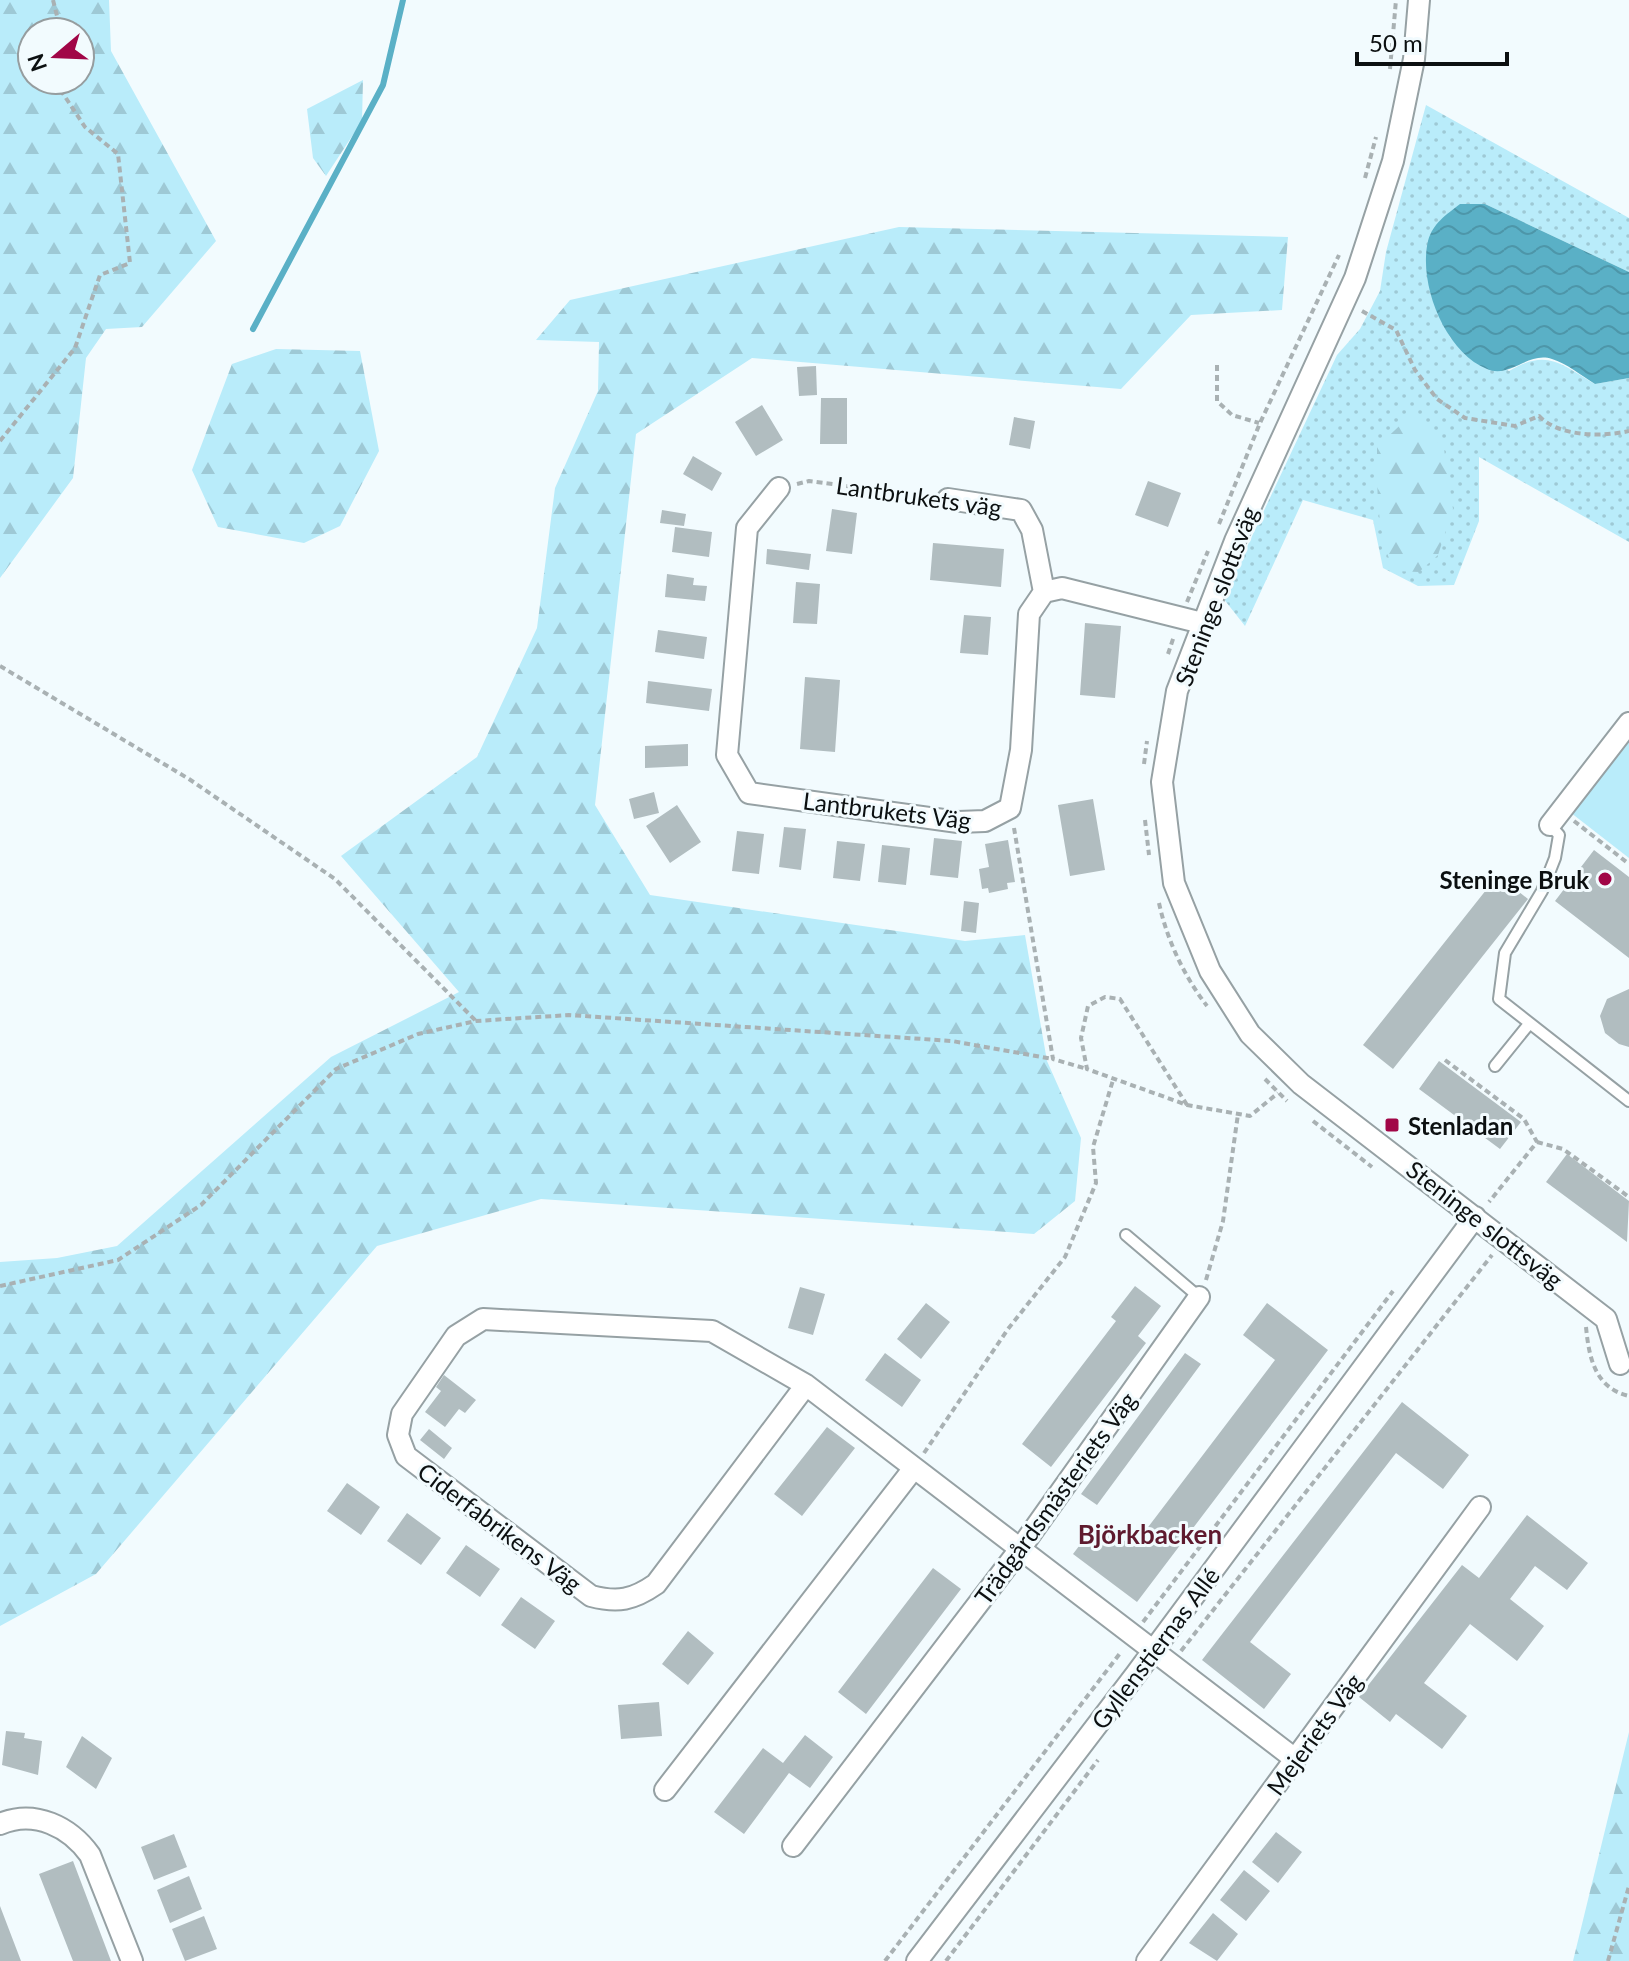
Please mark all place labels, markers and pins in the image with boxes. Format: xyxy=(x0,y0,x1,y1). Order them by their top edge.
place label: Steninge Bruk xyxy=(1440,865,1589,894)
marker: Steninge Bruk xyxy=(1596,870,1614,888)
place label: Stenladan xyxy=(1408,1111,1513,1140)
marker: Stenladan xyxy=(1383,1116,1401,1134)

